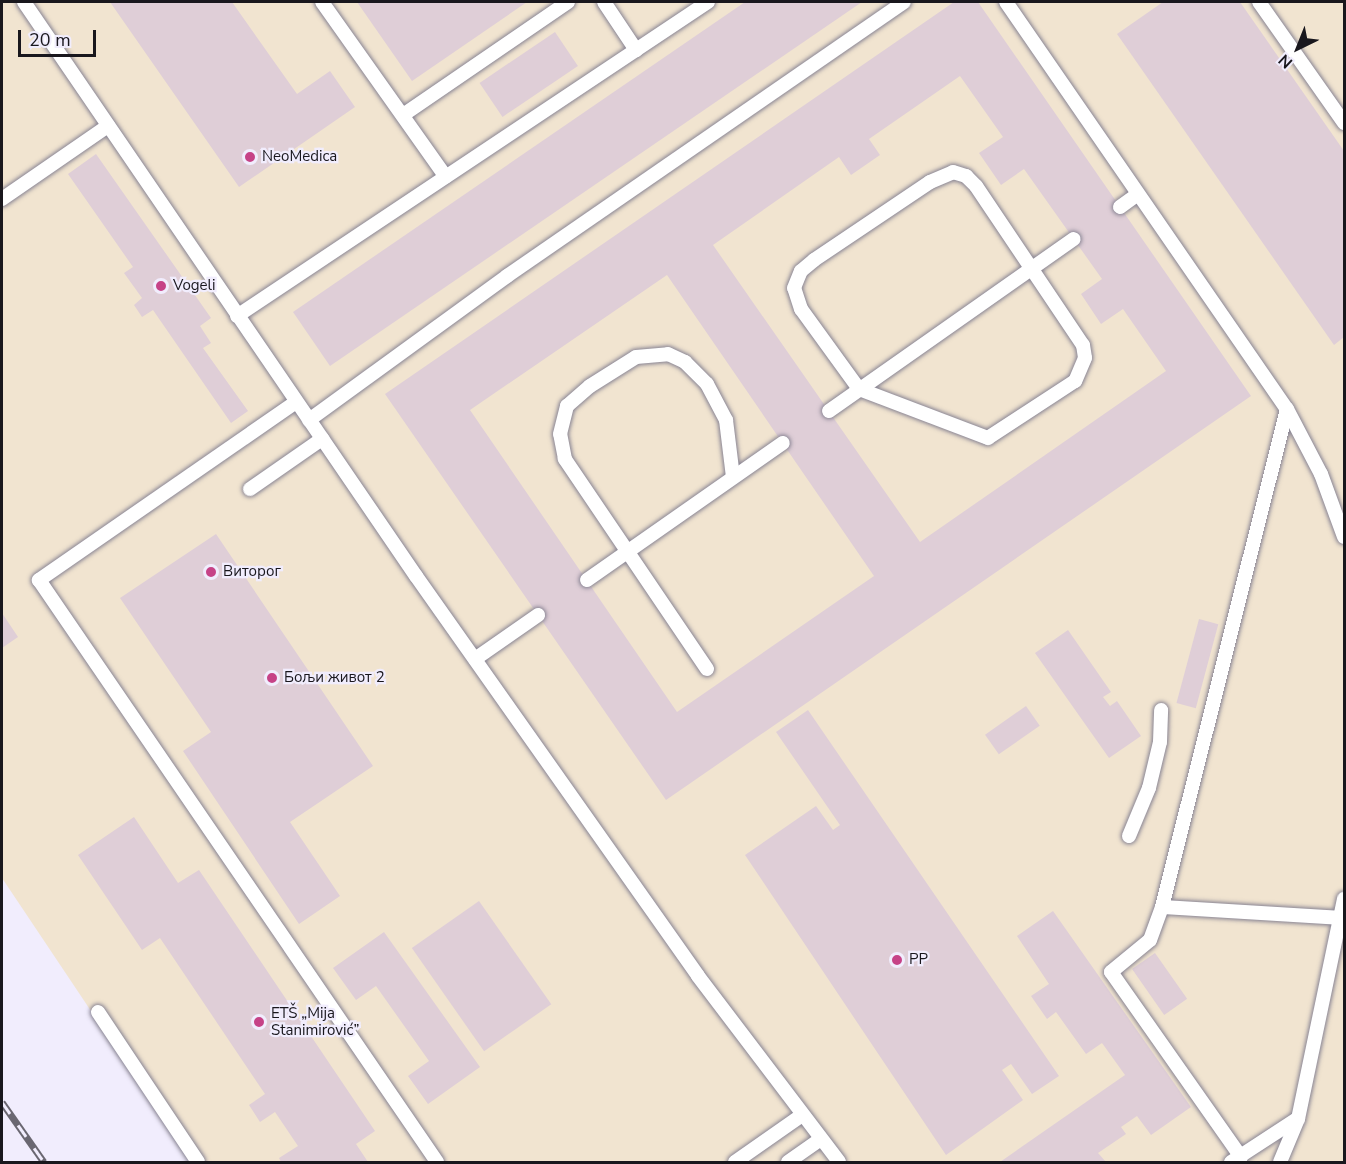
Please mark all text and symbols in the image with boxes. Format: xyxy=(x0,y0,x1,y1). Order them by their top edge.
scale bar xyxy=(21,18,99,56)
north arrow xyxy=(1268,18,1328,78)
text: 20 m xyxy=(29,28,71,52)
text: N xyxy=(1274,49,1298,73)
place label: NeoMedica xyxy=(262,148,337,166)
marker: NeoMedica xyxy=(243,150,257,164)
place label: Vogeli xyxy=(173,277,215,295)
marker: Vogeli xyxy=(154,279,168,293)
place label: Виторог xyxy=(223,563,281,581)
marker: Виторог xyxy=(204,565,218,579)
place label: Бољи живот 2 xyxy=(284,669,385,687)
marker: Бољи живот 2 xyxy=(265,671,279,685)
place label: PP xyxy=(909,951,928,969)
marker: PP xyxy=(890,953,904,967)
place label: ETŠ „Mija Stanimirović” xyxy=(271,1004,359,1039)
marker: ETŠ „Mija Stanimirović” xyxy=(252,1015,266,1029)

